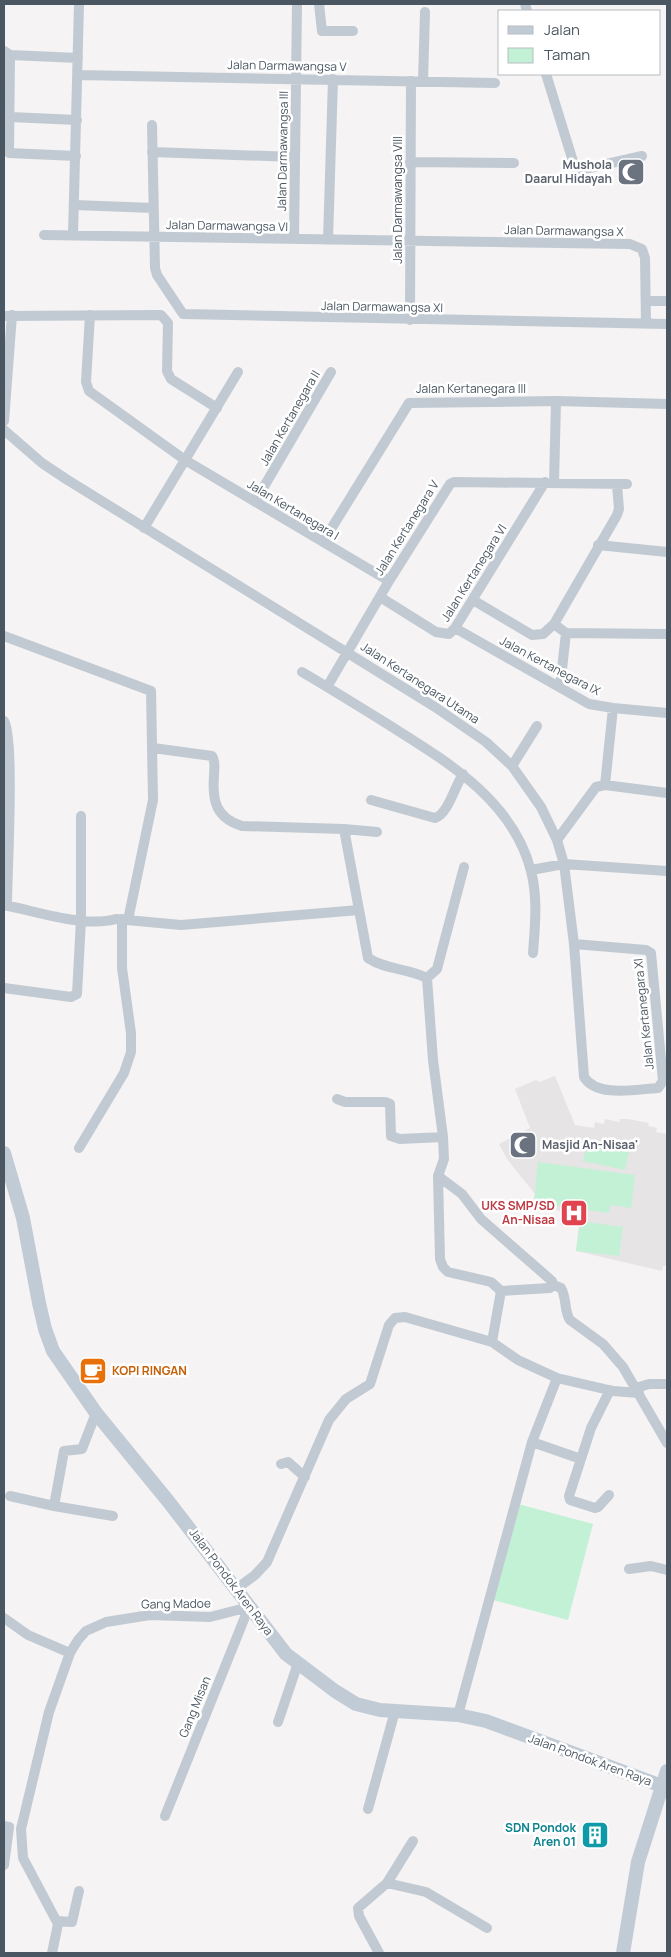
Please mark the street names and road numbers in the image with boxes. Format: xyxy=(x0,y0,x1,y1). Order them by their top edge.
street label: Jalan Darmawangsa V xyxy=(227,56,348,75)
street label: Jalan Darmawangsa III xyxy=(273,91,292,211)
street label: Jalan Darmawangsa VIII xyxy=(389,136,406,264)
street label: Jalan Darmawangsa VI xyxy=(166,216,288,235)
street label: Jalan Darmawangsa X xyxy=(504,221,625,240)
street label: Jalan Darmawangsa XI xyxy=(321,297,443,316)
street label: Jalan Kertanegara II xyxy=(255,367,324,468)
street label: Jalan Kertanegara III xyxy=(416,380,526,397)
street label: Jalan Kertanegara I xyxy=(244,475,342,544)
street label: Jalan Kertanegara V xyxy=(370,476,443,578)
street label: Jalan Kertanegara VI xyxy=(437,521,510,625)
street label: Jalan Kertanegara IX xyxy=(497,632,604,700)
street label: Jalan Kertanegara Utama xyxy=(358,638,483,727)
street label: Jalan Kertanegara XI xyxy=(629,958,658,1071)
street label: Jalan Pondok Aren Raya xyxy=(185,1525,277,1639)
street label: Gang Madoe xyxy=(141,1594,211,1613)
street label: Gang Misan xyxy=(175,1674,215,1740)
street label: Jalan Pondok Aren Raya xyxy=(526,1729,654,1790)

